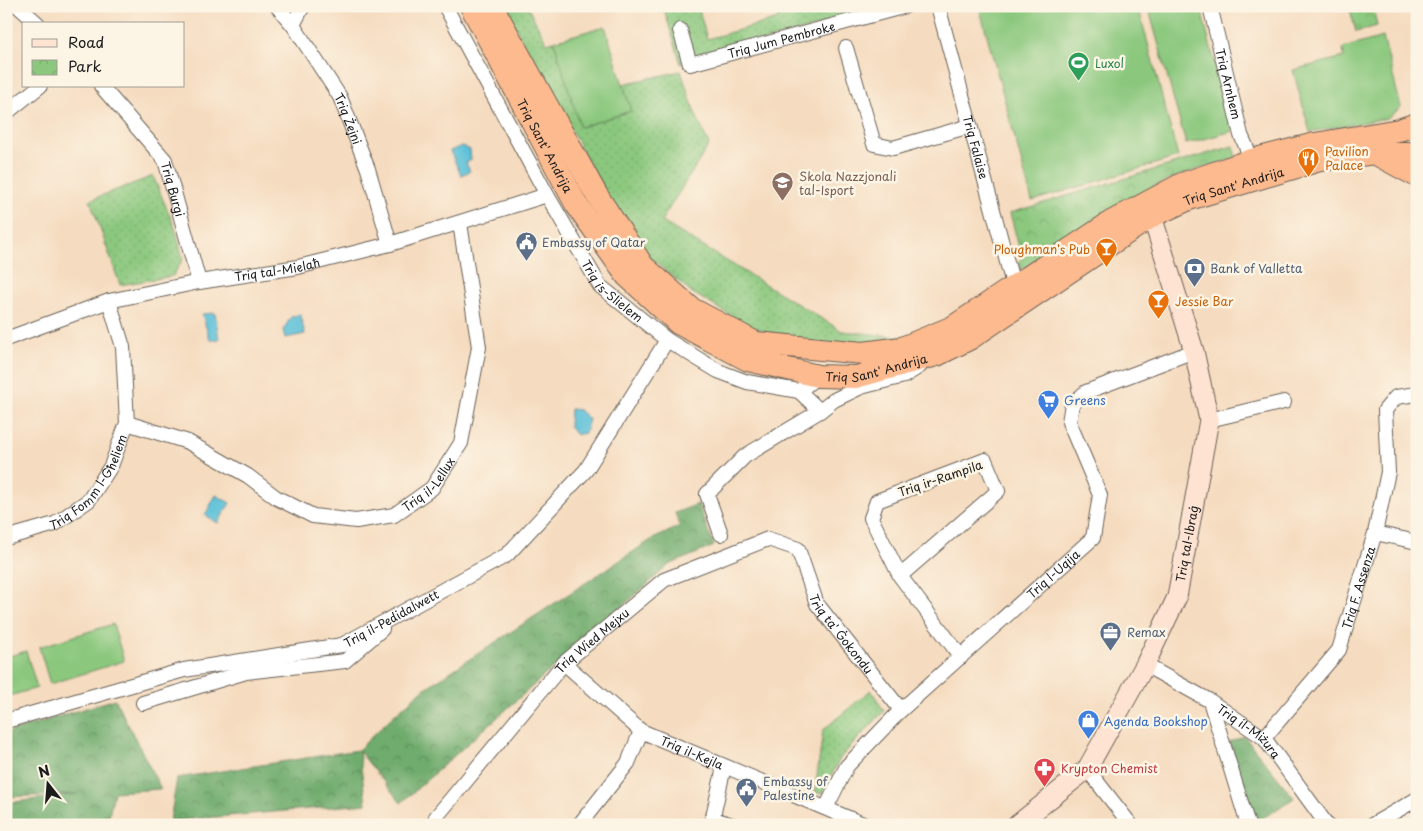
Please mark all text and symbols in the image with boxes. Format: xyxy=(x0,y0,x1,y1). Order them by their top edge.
street label: Triq Jum Pembroke xyxy=(726,16,837,62)
legend xyxy=(22,22,185,88)
text: Road xyxy=(68,30,104,53)
street label: Triq Arnhem xyxy=(1211,46,1246,121)
sports icon: Luxol xyxy=(1067,51,1091,82)
text: Park xyxy=(68,54,102,77)
place label: Luxol xyxy=(1095,54,1124,72)
street label: Triq Żejni xyxy=(330,89,367,147)
street label: Triq Sant' Andrija xyxy=(513,95,578,196)
street label: Triq Falaise xyxy=(959,113,993,181)
place label: Pavilion Palace xyxy=(1325,142,1369,174)
restaurant icon: Pavilion Palace xyxy=(1297,146,1321,177)
street label: Triq Burgi xyxy=(157,159,189,219)
street label: Triq Sant' Andrija xyxy=(1180,162,1286,210)
place label: Skola Nazzjonali tal-Isport xyxy=(799,167,896,199)
school or university icon: Skola Nazzjonali tal-Isport xyxy=(771,171,795,202)
public building icon: Embassy of Qatar xyxy=(514,230,538,261)
place label: Embassy of Qatar xyxy=(542,233,646,251)
bar icon: Ploughman's Pub xyxy=(1094,237,1118,268)
place label: Ploughman's Pub xyxy=(994,240,1090,258)
street label: Triq tal-Mielaħ xyxy=(233,253,322,286)
street label: Triq is-Slielem xyxy=(577,256,647,326)
bank icon: Bank of Valletta xyxy=(1182,256,1206,287)
place label: Bank of Valletta xyxy=(1210,259,1303,277)
bar icon: Jessie Bar xyxy=(1147,289,1171,320)
place label: Jessie Bar xyxy=(1175,292,1234,310)
street label: Triq Sant' Andrija xyxy=(825,349,930,386)
supermarket icon: Greens xyxy=(1036,388,1060,419)
place label: Greens xyxy=(1064,391,1106,409)
street label: Triq Fomm l-Għeliem xyxy=(47,432,131,534)
street label: Triq il-Lellux xyxy=(398,453,459,516)
street label: Triq ir-Rampila xyxy=(895,455,985,501)
street label: Triq tal-Ibraġ xyxy=(1171,504,1202,584)
street label: Triq F. Assenza xyxy=(1337,543,1380,631)
street label: Triq l-Uqija xyxy=(1023,545,1084,602)
street label: Triq il-Pedidalwett xyxy=(340,585,442,651)
street label: Triq ta' Ġokondu xyxy=(805,591,878,677)
street label: Triq Wied Mejxu xyxy=(550,604,633,677)
office icon: Remax xyxy=(1099,620,1123,651)
place label: Remax xyxy=(1127,623,1166,641)
street label: Triq il-Miżura xyxy=(1214,699,1285,763)
shop icon: Agenda Bookshop xyxy=(1076,709,1100,740)
place label: Agenda Bookshop xyxy=(1104,712,1208,730)
street label: Triq il-Kejla xyxy=(658,731,727,774)
pharmacy icon: Krypton Chemist xyxy=(1033,756,1057,787)
north arrow xyxy=(22,758,72,808)
text: N xyxy=(36,759,52,783)
place label: Krypton Chemist xyxy=(1061,759,1158,777)
place label: Embassy of Palestine xyxy=(763,772,829,804)
public building icon: Embassy of Palestine xyxy=(735,776,759,807)

